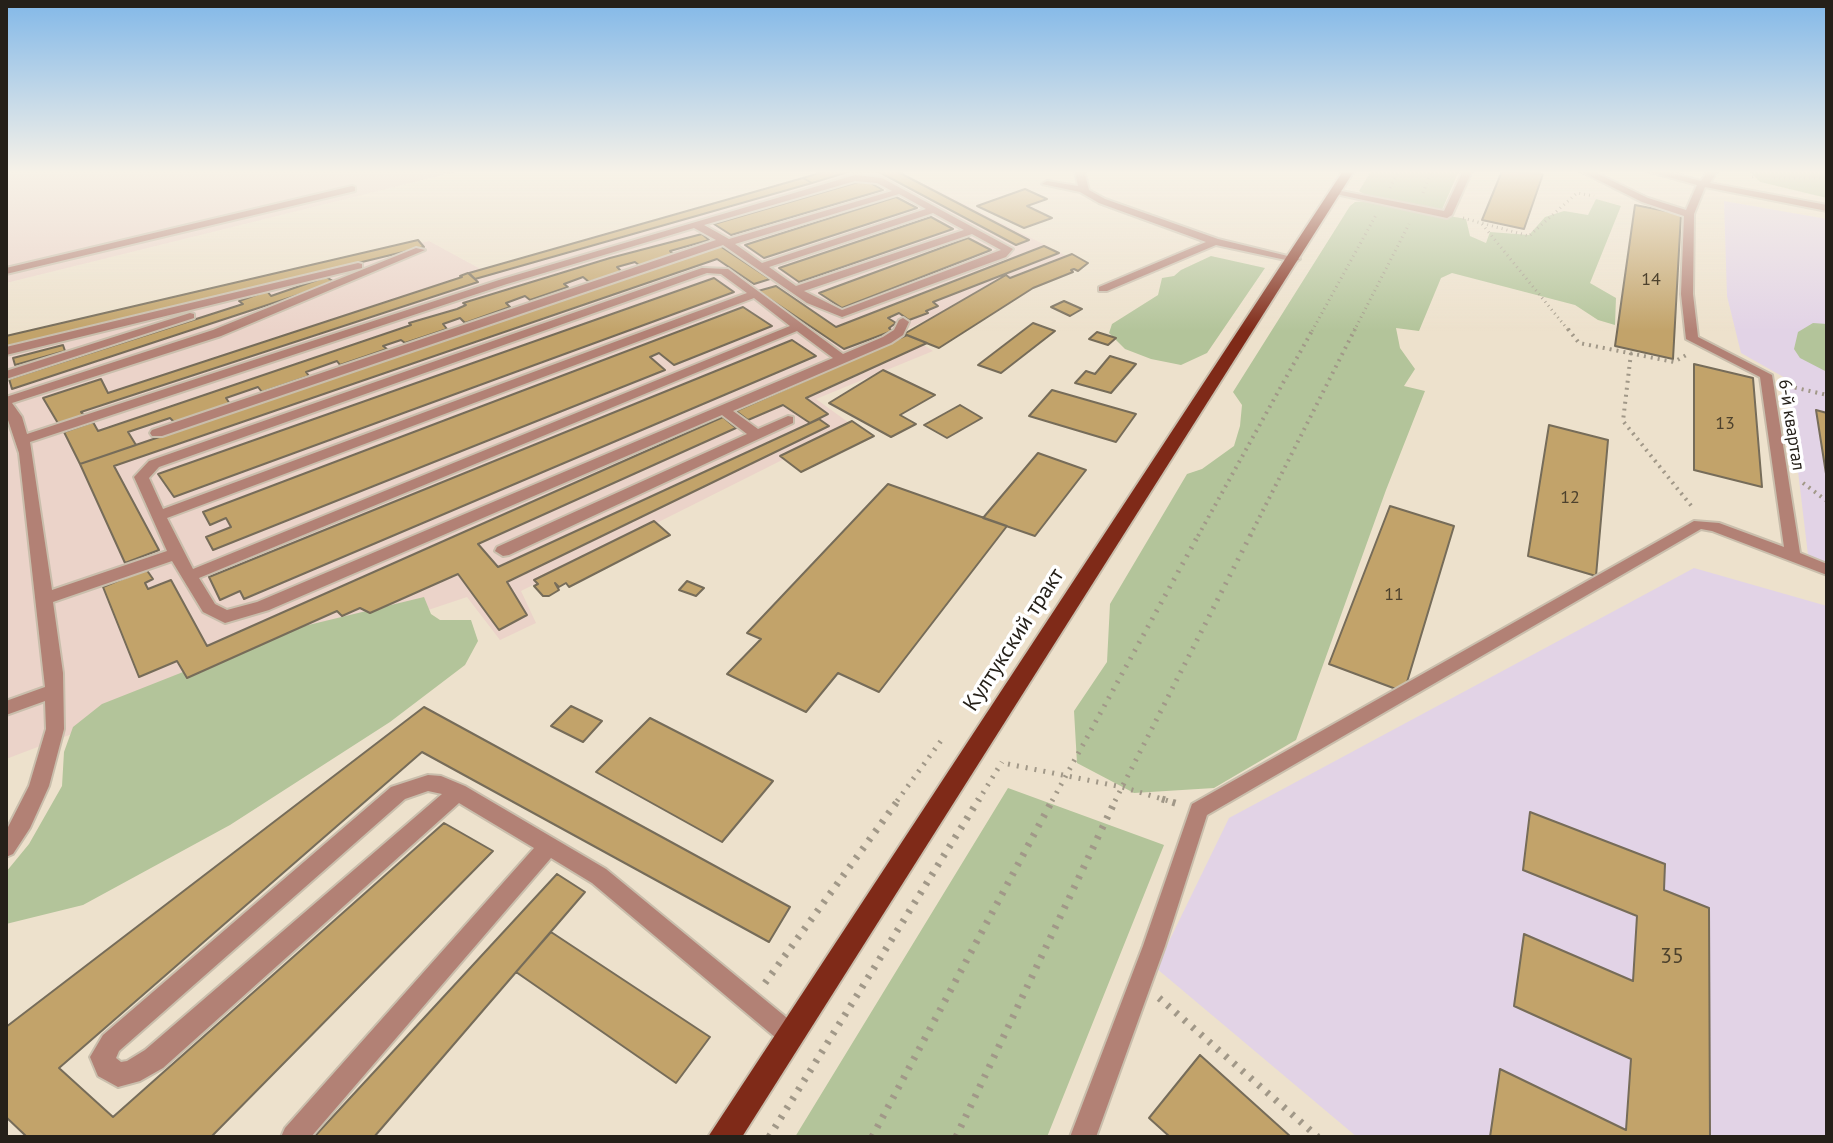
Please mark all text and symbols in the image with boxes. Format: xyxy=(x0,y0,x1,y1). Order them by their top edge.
house number: 14 xyxy=(1641,269,1661,291)
street label: 6-й квартал xyxy=(1773,378,1809,472)
house number: 13 xyxy=(1715,413,1735,435)
house number: 12 xyxy=(1560,487,1580,509)
street label: Култукский тракт xyxy=(958,564,1070,716)
house number: 11 xyxy=(1384,584,1404,606)
house number: 35 xyxy=(1660,944,1684,970)

